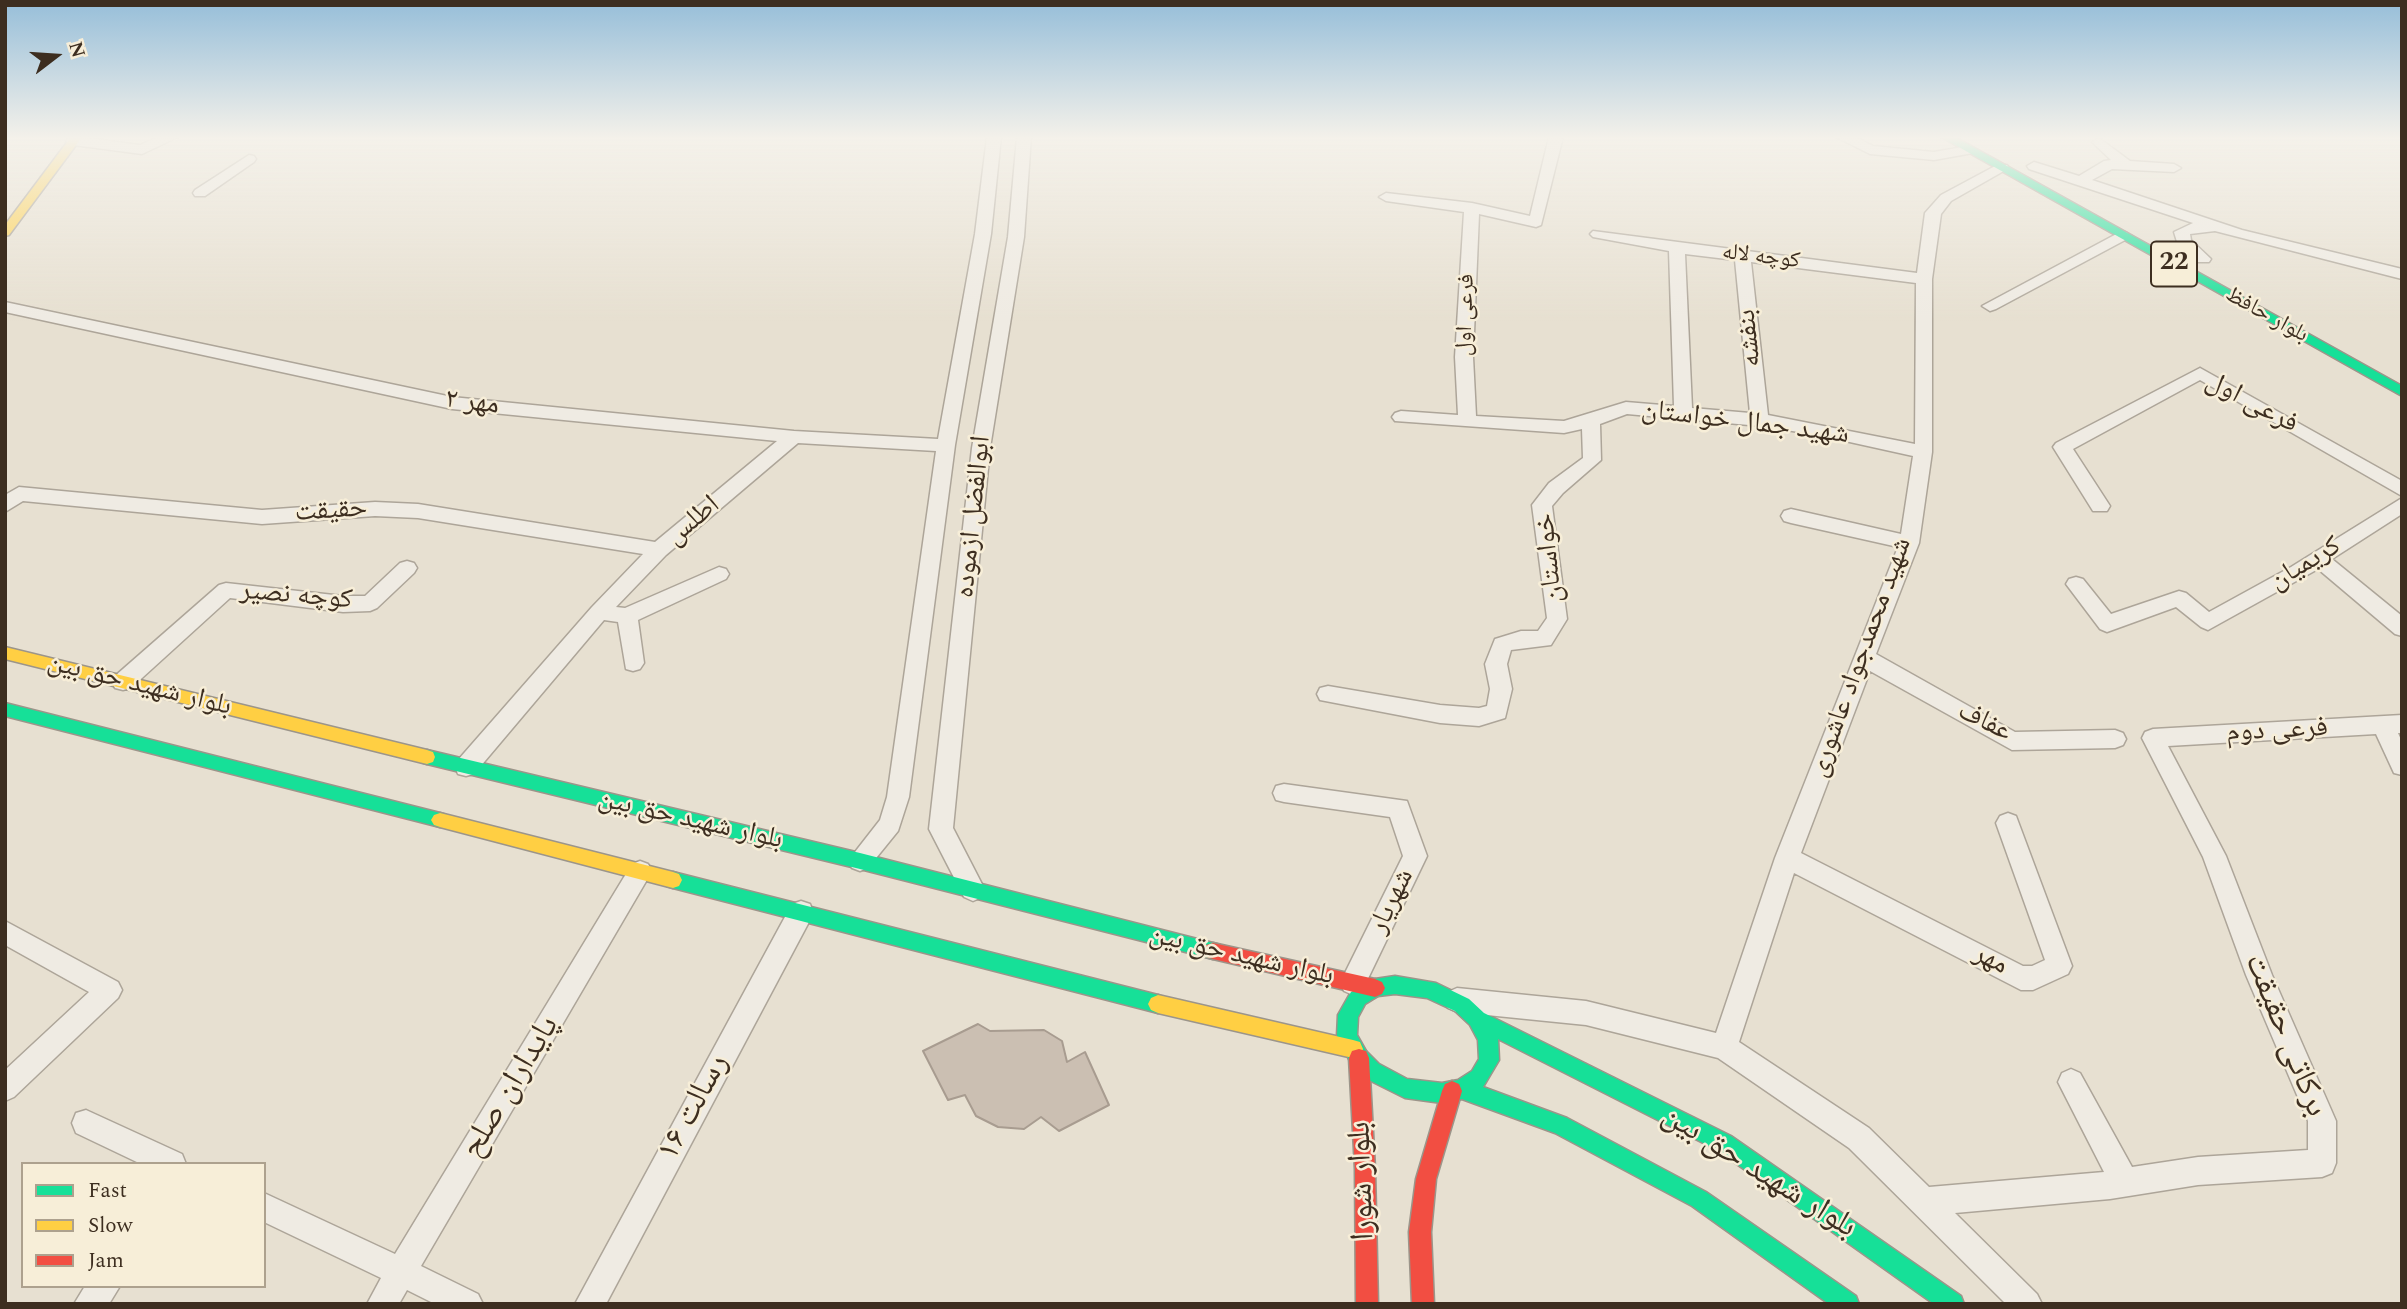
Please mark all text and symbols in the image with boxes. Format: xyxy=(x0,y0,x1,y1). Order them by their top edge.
north arrow xyxy=(21,21,91,91)
text: N xyxy=(60,38,93,61)
street label: کوچه لاله xyxy=(1720,240,1802,276)
road number: 22 xyxy=(2151,242,2197,286)
street label: فرعی اول xyxy=(1452,274,1482,356)
street label: بلوار حافظ xyxy=(2220,282,2312,350)
street label: بنفشه xyxy=(1731,307,1771,369)
street label: فرعی اول xyxy=(2199,366,2303,442)
street label: مهر ۲ xyxy=(443,384,501,424)
street label: شهید جمال خواستان xyxy=(1639,395,1851,453)
street label: ابوالفضل ازموده xyxy=(950,434,1000,600)
street label: اطلس xyxy=(660,490,728,554)
street label: حقیقت xyxy=(294,493,368,531)
street label: خواستان xyxy=(1530,512,1572,604)
street label: کریمیان xyxy=(2264,531,2348,599)
street label: شهید محمدجواد عاشوری xyxy=(1803,534,1921,782)
street label: کوچه نصیر xyxy=(238,575,354,619)
street label: بلوار شهید حق بین xyxy=(43,647,235,725)
street label: عفاف xyxy=(1952,696,2016,750)
street label: فرعی دوم xyxy=(2225,713,2329,751)
street label: بلوار شهید حق بین xyxy=(594,783,786,859)
street label: شهریار xyxy=(1363,864,1423,940)
street label: بلوار شهید حق بین xyxy=(1145,919,1337,995)
street label: مهر xyxy=(1967,938,2013,984)
street label: برکاتی حقیقت xyxy=(2233,949,2335,1123)
street label: پایداران صلح xyxy=(454,1010,570,1166)
street label: رسالت ۱۶ xyxy=(651,1048,739,1168)
street label: بلوار شهید حق بین xyxy=(1653,1097,1863,1249)
street label: بلوار شورا xyxy=(1342,1121,1386,1241)
legend xyxy=(21,1162,266,1288)
text: Fast xyxy=(88,1175,127,1207)
text: Slow xyxy=(88,1210,132,1242)
text: Jam xyxy=(88,1245,124,1277)

